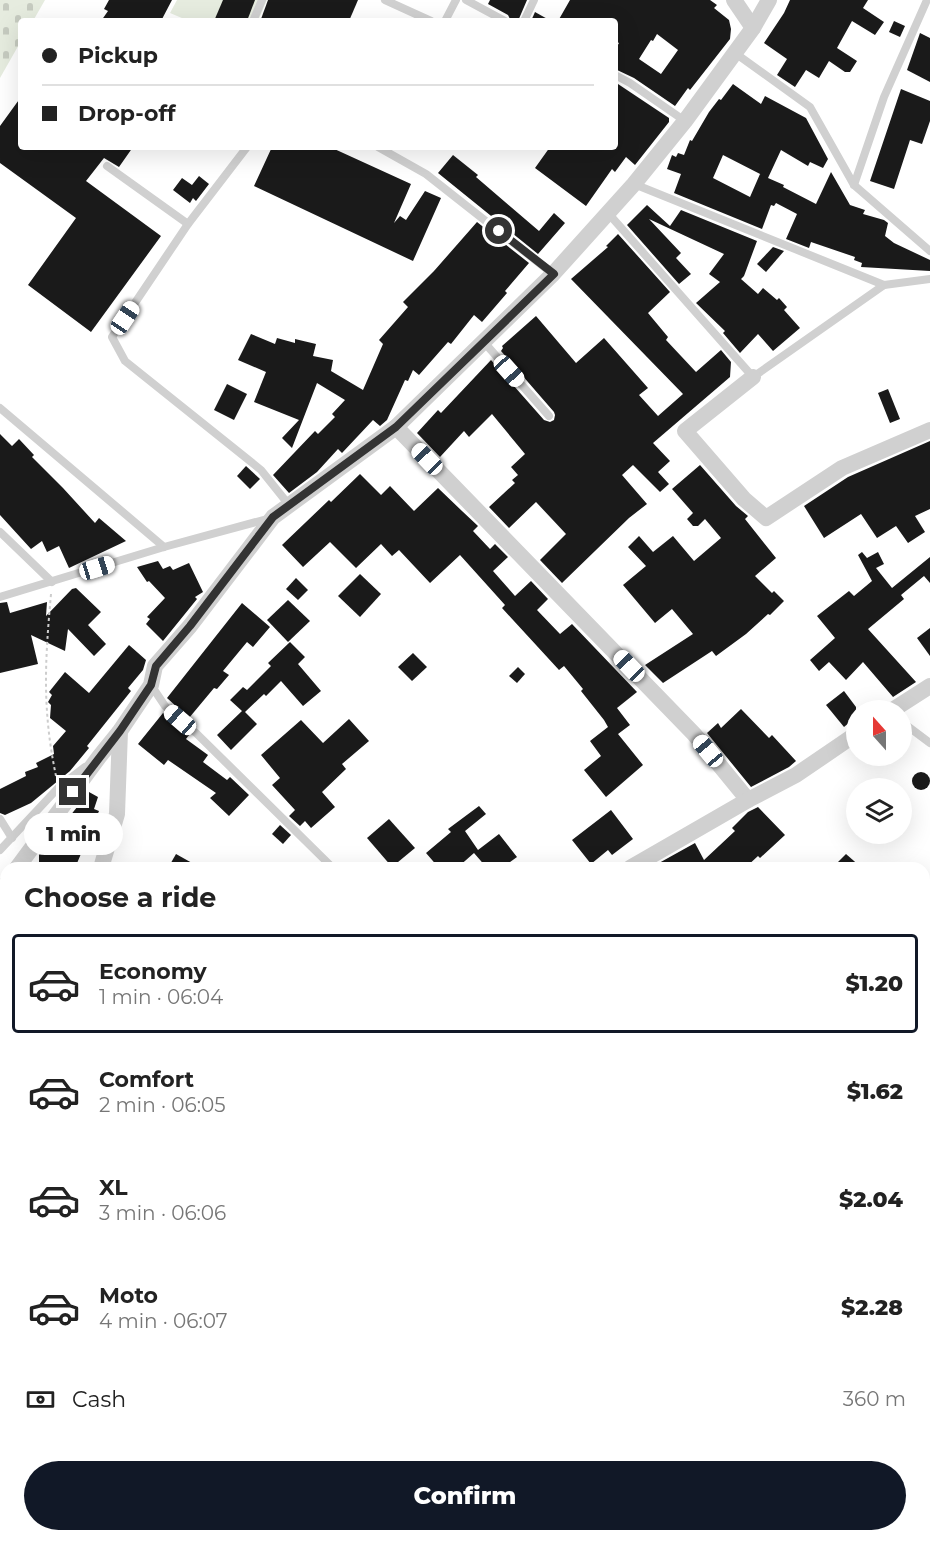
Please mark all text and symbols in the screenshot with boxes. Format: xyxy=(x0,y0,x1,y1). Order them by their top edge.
text: Pickup xyxy=(78,42,158,69)
text: Drop-off xyxy=(78,100,176,127)
route start xyxy=(485,217,512,244)
car xyxy=(107,298,143,338)
car xyxy=(490,352,528,390)
car xyxy=(408,440,446,478)
car xyxy=(77,554,117,582)
car xyxy=(610,647,648,685)
north arrow xyxy=(846,700,912,766)
map controls xyxy=(846,700,912,844)
car xyxy=(161,701,199,739)
car xyxy=(690,731,726,771)
route end xyxy=(59,778,86,805)
button: layers xyxy=(846,778,912,844)
callout: 1 min xyxy=(23,813,122,855)
text: 1 min xyxy=(46,822,101,846)
text: Choose a ride xyxy=(24,881,216,914)
icon: car xyxy=(27,957,81,1011)
text: Economy xyxy=(99,958,207,985)
text: $1.20 xyxy=(845,970,903,997)
text: 1 min · 06:04 xyxy=(99,985,223,1009)
icon: car xyxy=(27,1065,81,1119)
text: Comfort xyxy=(99,1066,194,1093)
text: $1.62 xyxy=(847,1078,903,1105)
text: 2 min · 06:05 xyxy=(99,1093,225,1117)
icon: car xyxy=(27,1173,81,1227)
text: XL xyxy=(99,1174,128,1201)
text: $2.04 xyxy=(839,1186,903,1213)
text: 3 min · 06:06 xyxy=(99,1201,226,1225)
icon: car xyxy=(27,1281,81,1335)
text: Moto xyxy=(99,1282,158,1309)
text: $2.28 xyxy=(841,1294,903,1321)
text: 4 min · 06:07 xyxy=(99,1309,228,1333)
icon: cash xyxy=(24,1383,57,1416)
text: Cash xyxy=(72,1386,126,1413)
text: 360 m xyxy=(843,1387,906,1411)
button: Confirm xyxy=(24,1461,906,1530)

